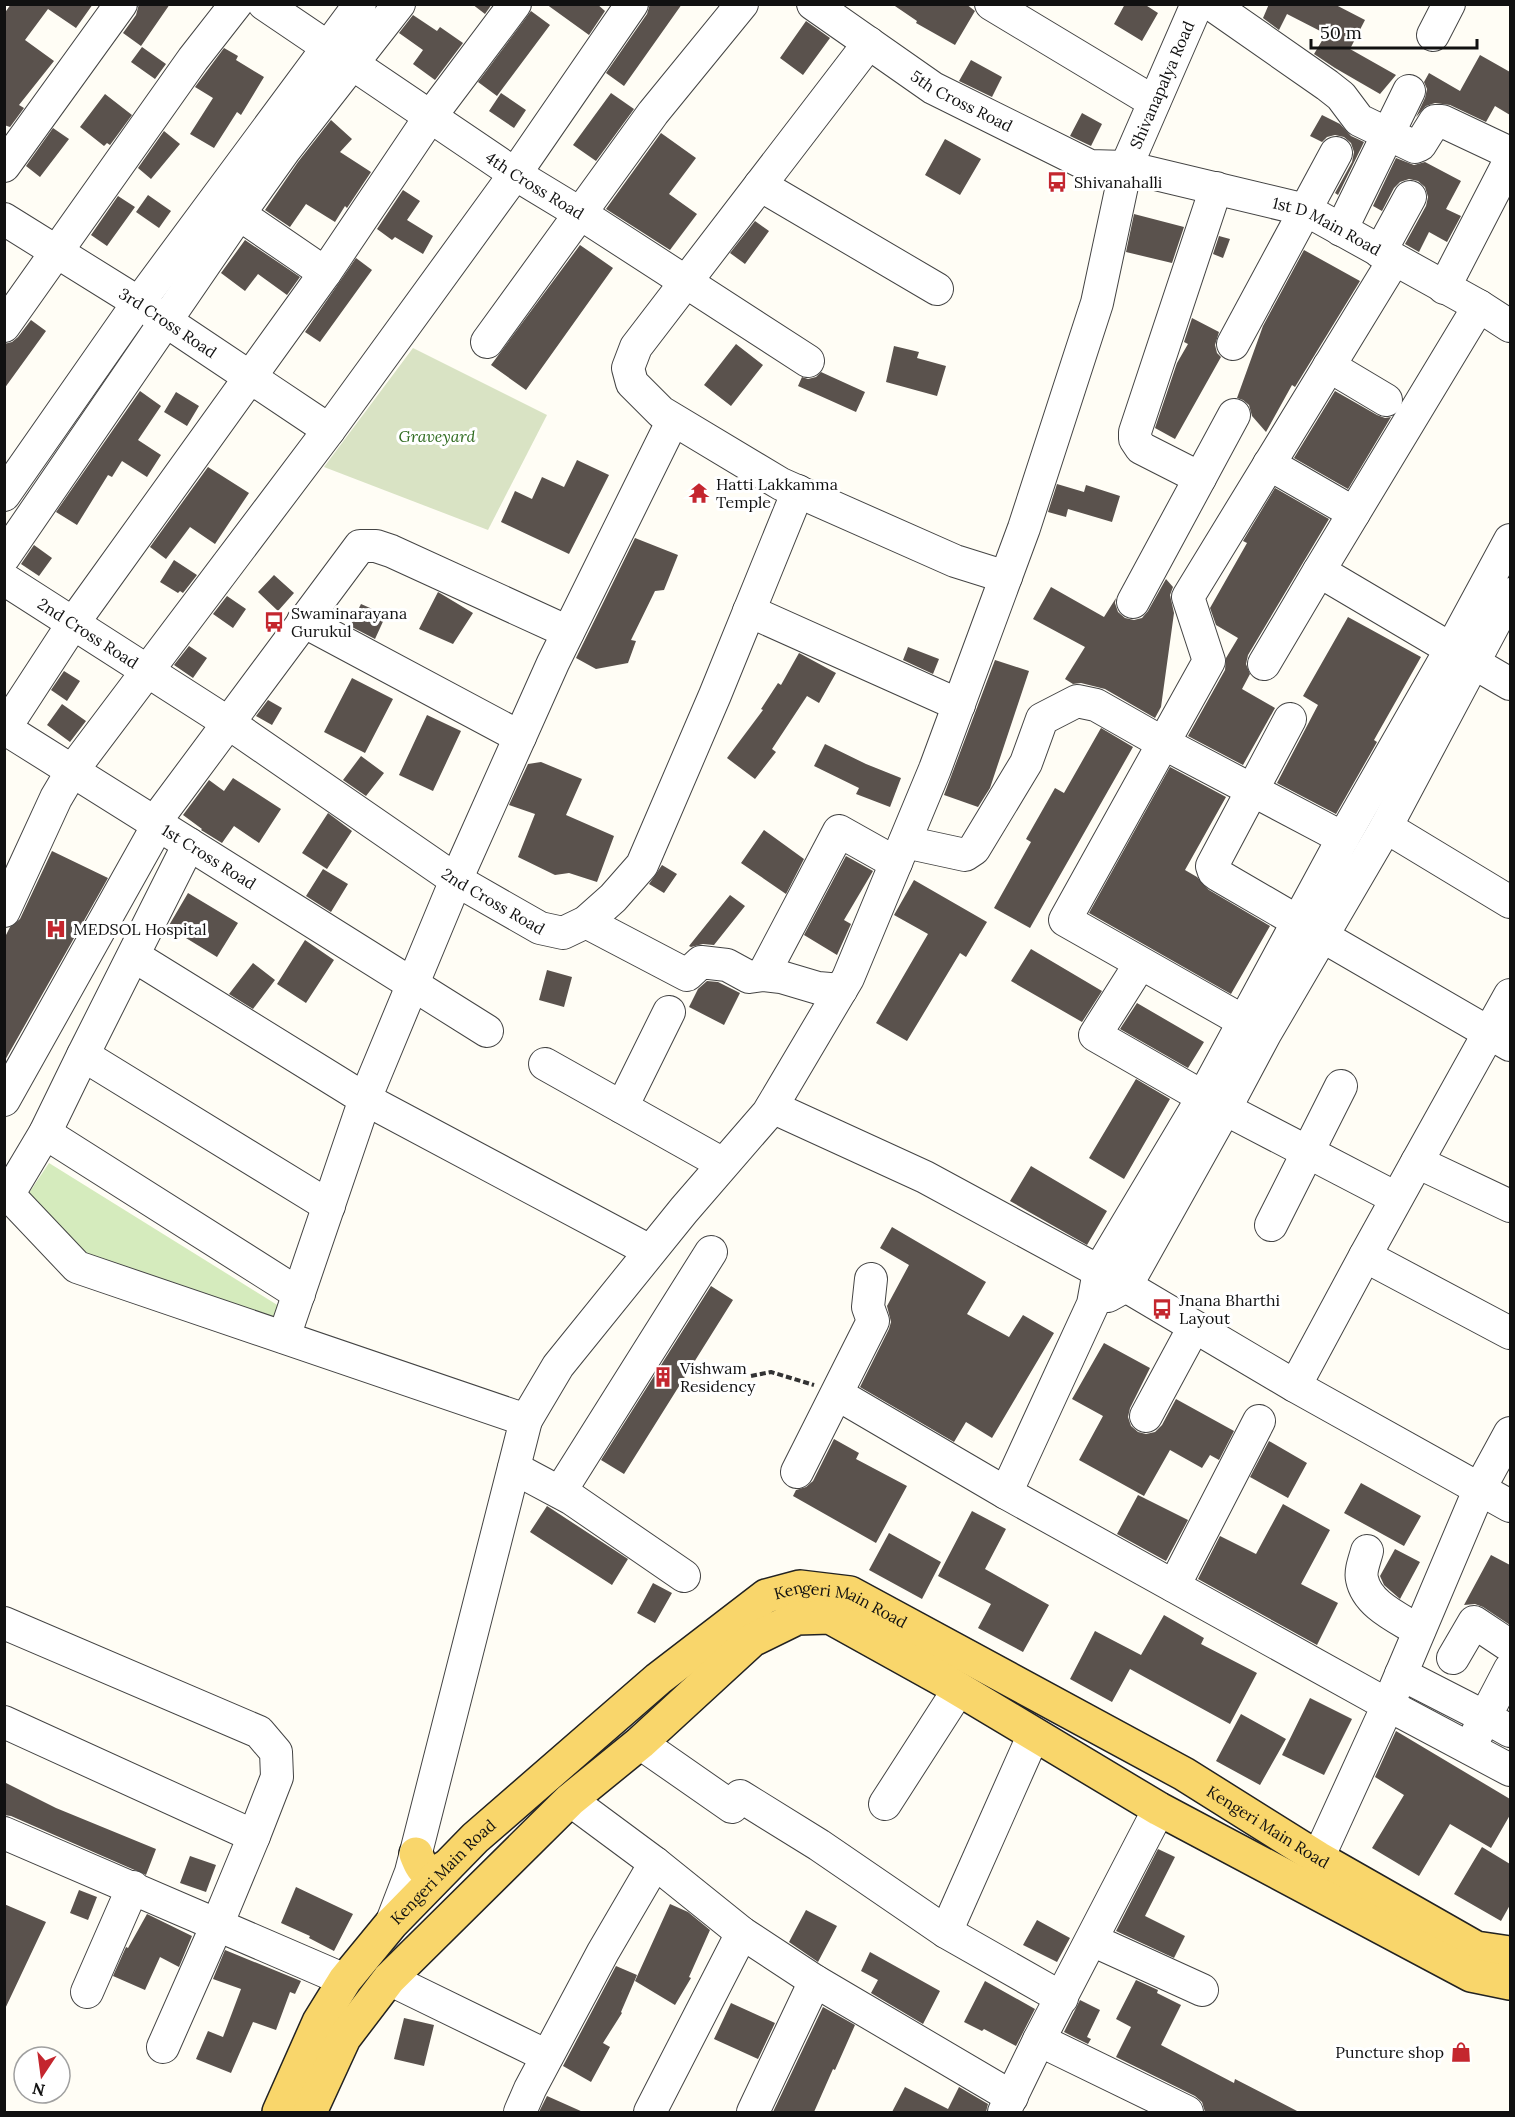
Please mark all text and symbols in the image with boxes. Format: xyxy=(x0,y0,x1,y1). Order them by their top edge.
scale bar xyxy=(1311,12,1478,50)
street label: Shivanapalya Road xyxy=(1125,17,1199,152)
text: 50 m xyxy=(1320,21,1362,44)
street label: 5th Cross Road xyxy=(907,66,1016,136)
street label: 4th Cross Road xyxy=(482,147,588,224)
bus stop icon: Shivanahalli xyxy=(1045,170,1069,194)
place label: Shivanahalli xyxy=(1074,172,1162,192)
street label: 1st D Main Road xyxy=(1271,192,1385,260)
street label: 3rd Cross Road xyxy=(115,283,221,362)
park label: Graveyard xyxy=(399,426,476,446)
place label: Hatti Lakkamma Temple xyxy=(716,474,838,512)
temple icon: Hatti Lakkamma Temple xyxy=(687,481,711,505)
street label: 2nd Cross Road xyxy=(34,593,143,673)
place label: Swaminarayana Gurukul xyxy=(291,603,407,641)
bus stop icon: Swaminarayana Gurukul xyxy=(262,610,286,634)
street label: 1st Cross Road xyxy=(158,820,260,894)
street label: 2nd Cross Road xyxy=(438,863,549,939)
hospital icon: MEDSOL Hospital xyxy=(44,917,68,941)
place label: MEDSOL Hospital xyxy=(73,919,207,939)
place label: Jnana Bharthi Layout xyxy=(1178,1290,1280,1328)
bus stop icon: Jnana Bharthi Layout xyxy=(1150,1297,1174,1321)
place label: Vishwam Residency xyxy=(679,1358,756,1396)
building icon: Vishwam Residency xyxy=(651,1365,675,1389)
street label: Kengeri Main Road xyxy=(772,1577,911,1632)
street label: Kengeri Main Road xyxy=(1203,1781,1333,1873)
street label: Kengeri Main Road xyxy=(386,1815,500,1929)
shop icon: Puncture shop xyxy=(1449,2040,1473,2064)
place label: Puncture shop xyxy=(1335,2042,1444,2062)
north arrow xyxy=(12,2045,72,2105)
text: N xyxy=(30,2078,47,2101)

